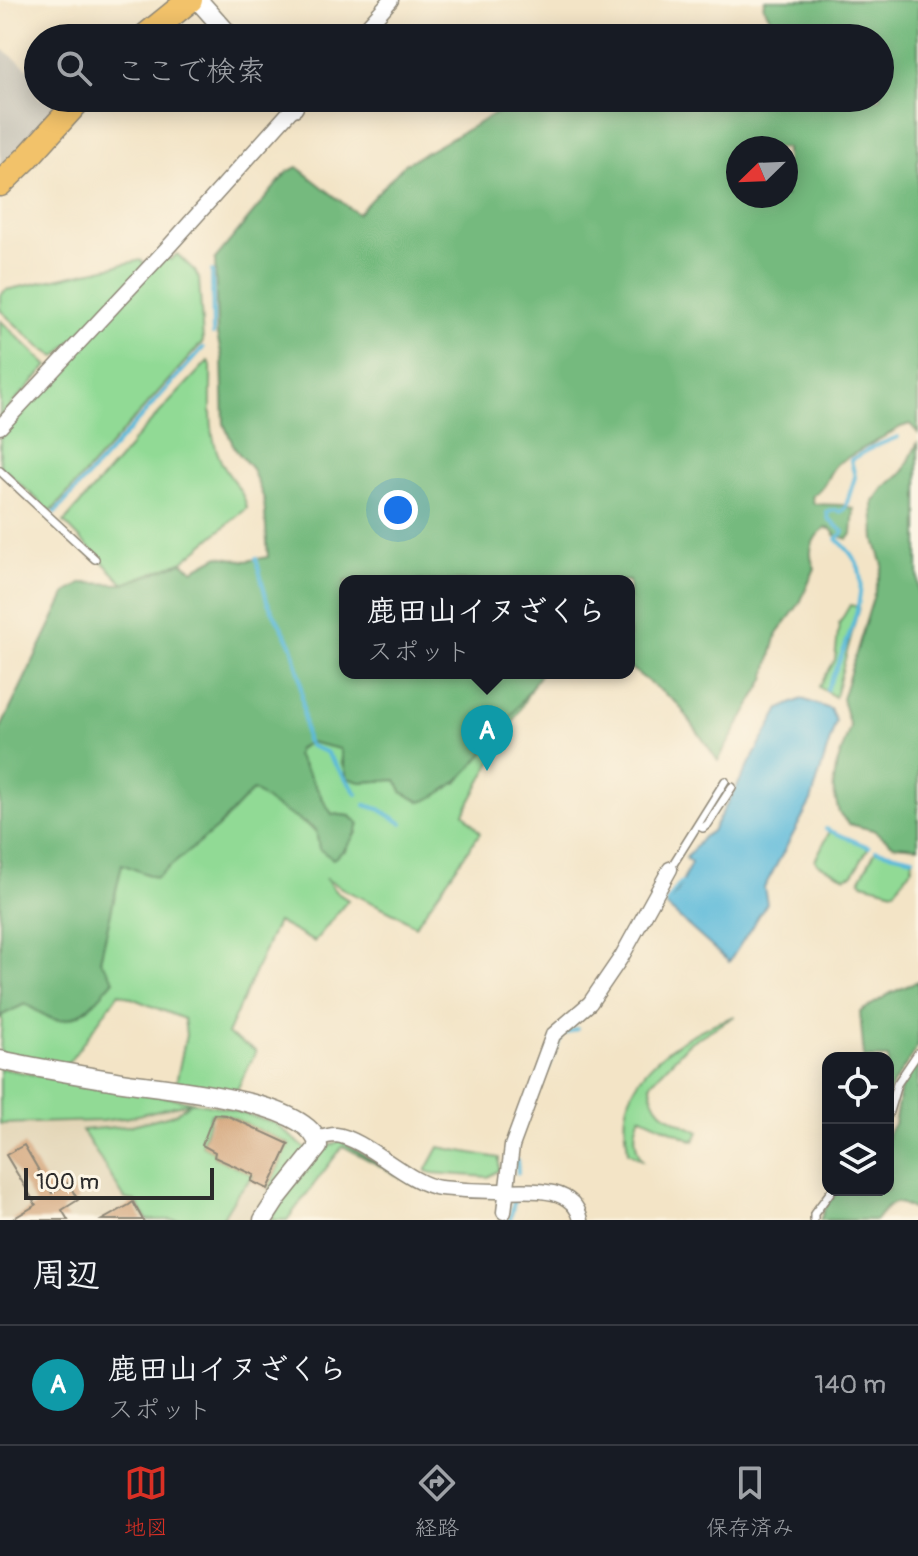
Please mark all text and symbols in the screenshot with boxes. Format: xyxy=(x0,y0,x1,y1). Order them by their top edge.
search box xyxy=(24,24,894,112)
icon: search xyxy=(52,46,96,90)
text: ここで検索 xyxy=(116,53,266,90)
north arrow xyxy=(726,136,798,208)
your location xyxy=(378,490,418,530)
popup xyxy=(339,575,635,679)
text: 鹿田山イヌざくら xyxy=(367,593,607,630)
text: スポット xyxy=(367,636,471,668)
pin: A xyxy=(461,705,513,771)
map controls xyxy=(822,1052,894,1196)
button: locate xyxy=(822,1052,894,1124)
button: layers xyxy=(822,1124,894,1196)
scale bar xyxy=(24,1164,214,1200)
text: 100 m xyxy=(36,1168,99,1196)
text: 周辺 xyxy=(32,1254,100,1297)
text: 鹿田山イヌざくら xyxy=(108,1351,348,1388)
text: A xyxy=(50,1369,66,1401)
text: 140 m xyxy=(814,1369,886,1401)
text: スポット xyxy=(108,1394,212,1426)
tab: 地図 xyxy=(124,1461,168,1542)
tab: 経路 xyxy=(415,1461,459,1542)
tab: 保存済み xyxy=(706,1461,794,1542)

